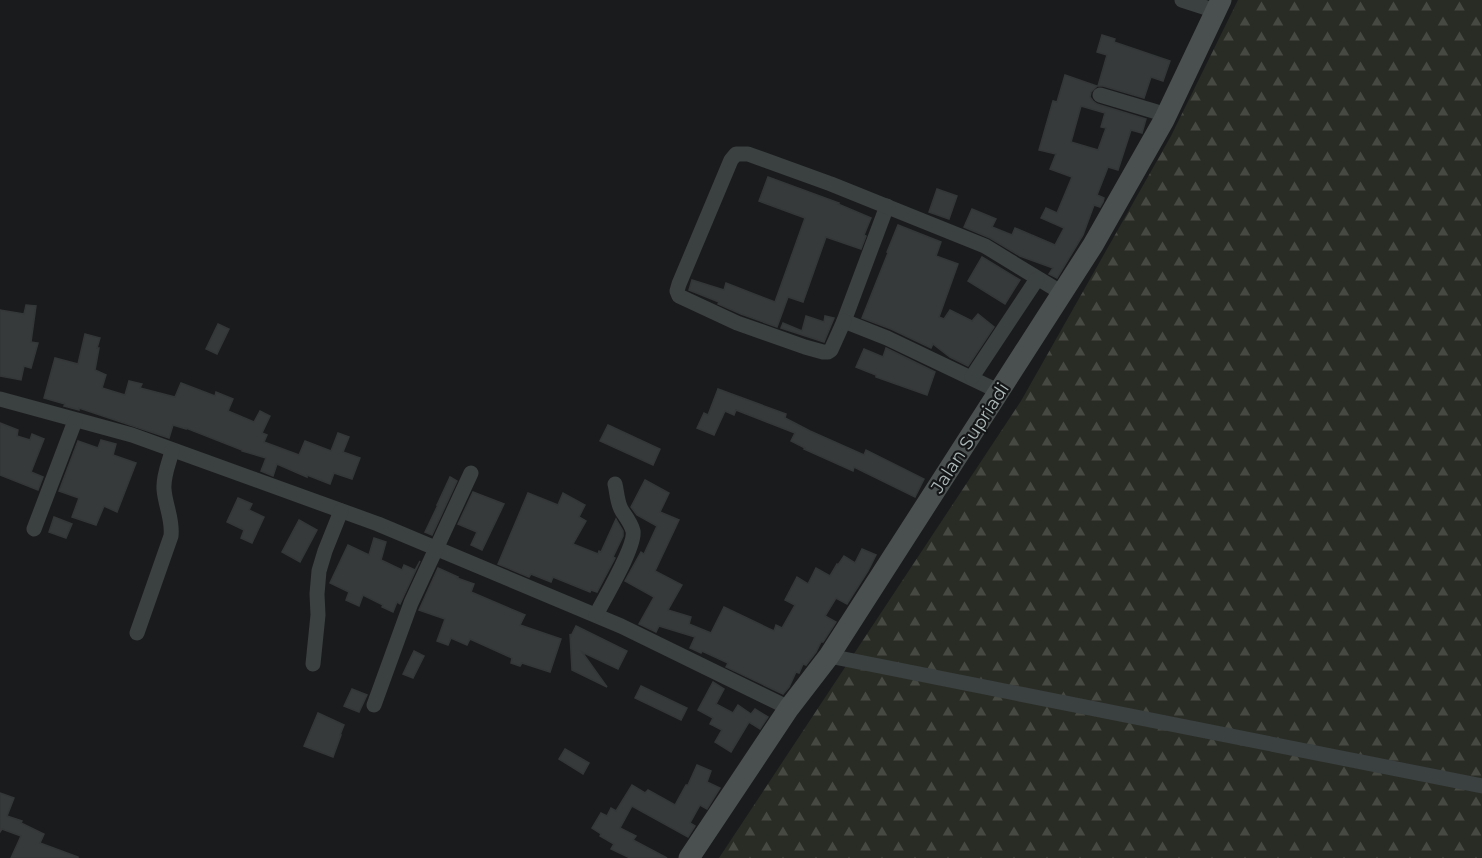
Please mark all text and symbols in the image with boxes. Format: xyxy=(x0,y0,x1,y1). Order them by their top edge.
street label: Jalan Supriadi xyxy=(926,379,1014,498)

